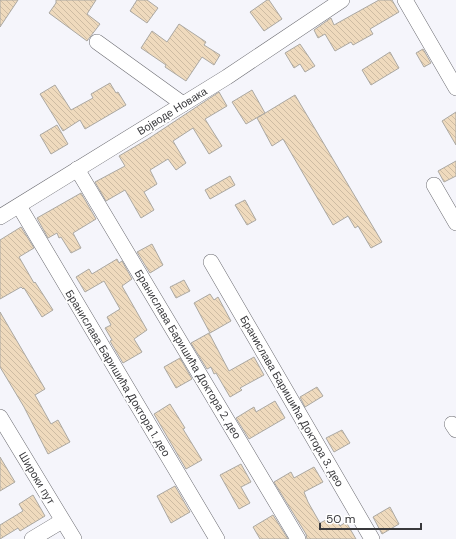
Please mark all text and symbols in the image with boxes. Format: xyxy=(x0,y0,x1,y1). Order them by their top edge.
street label: Војводе Новака xyxy=(134,83,210,138)
street label: Бранислава Баришића Доктора 2. део xyxy=(132,267,244,441)
street label: Бранислава Баришића Доктора 1. део xyxy=(62,287,174,459)
street label: Бранислава Баришића Доктора 3. део xyxy=(237,313,347,489)
street label: Широки пут xyxy=(16,449,58,507)
scale bar xyxy=(320,505,421,531)
text: 50 m xyxy=(326,511,355,527)

